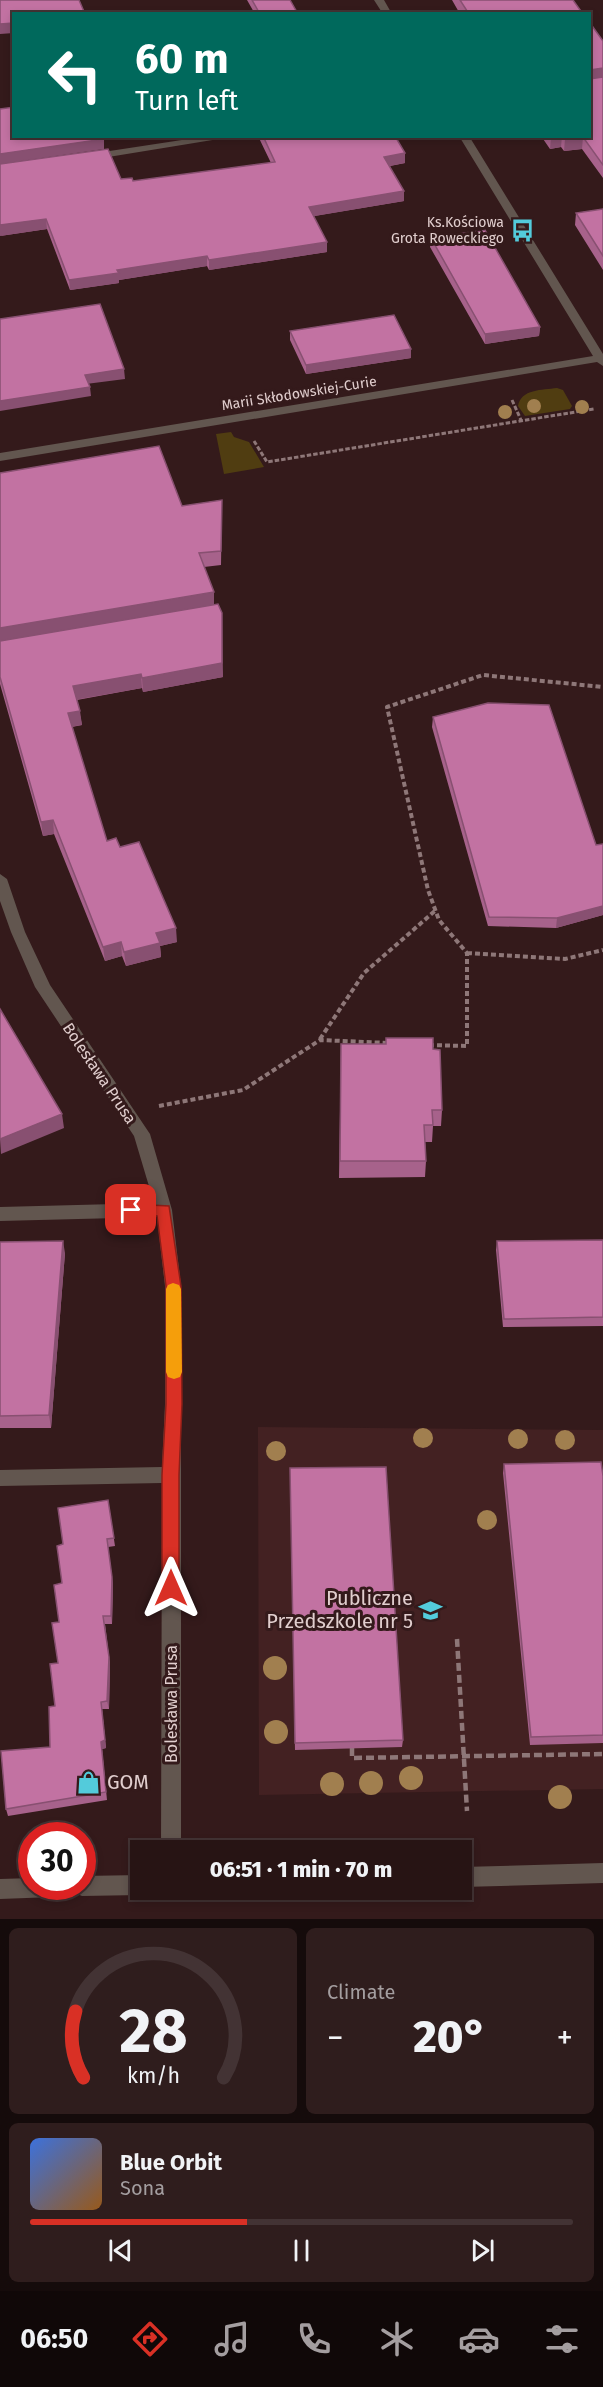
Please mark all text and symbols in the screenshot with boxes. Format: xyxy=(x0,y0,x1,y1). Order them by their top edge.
text: 60 m xyxy=(135,34,229,84)
icon: left xyxy=(36,36,114,114)
text: Turn left xyxy=(135,85,238,117)
place label: Ks.Kościowa Grota Roweckiego xyxy=(391,214,504,247)
bus stop icon: Ks.Kościowa Grota Roweckiego xyxy=(509,217,535,243)
street label: Marii Skłodowskiej-Curie xyxy=(220,373,378,414)
street label: Bolesława Prusa xyxy=(59,1019,140,1127)
pin xyxy=(105,1184,156,1235)
icon: arrive xyxy=(114,1193,147,1226)
position arrow xyxy=(139,1556,203,1620)
place label: Publiczne Przedszkole nr 5 xyxy=(266,1586,413,1633)
school or university icon: Publiczne Przedszkole nr 5 xyxy=(418,1597,444,1623)
street label: Bolesława Prusa xyxy=(162,1645,181,1763)
shop icon: GOM xyxy=(76,1769,102,1795)
place label: GOM xyxy=(107,1770,149,1794)
speed limit sign: 30 xyxy=(18,1822,96,1900)
text: 06:51 · 1 min · 70 m xyxy=(210,1856,392,1883)
text: Climate xyxy=(327,1980,395,2004)
text: 28 xyxy=(119,1994,187,2069)
text: 20° xyxy=(413,2010,487,2064)
text: − xyxy=(327,2018,344,2058)
text: + xyxy=(557,2018,573,2058)
text: km/h xyxy=(126,2063,180,2089)
text: Blue Orbit xyxy=(120,2149,222,2176)
text: Sona xyxy=(120,2176,165,2200)
icon: previous xyxy=(104,2234,137,2267)
icon: pause xyxy=(285,2234,318,2267)
icon: next xyxy=(466,2234,499,2267)
icon: directions xyxy=(129,2318,171,2360)
icon: music xyxy=(211,2318,253,2360)
icon: phone xyxy=(293,2318,335,2360)
icon: climate xyxy=(376,2318,418,2360)
icon: car xyxy=(458,2318,500,2360)
icon: filters xyxy=(541,2318,583,2360)
text: 06:50 xyxy=(20,2323,88,2355)

